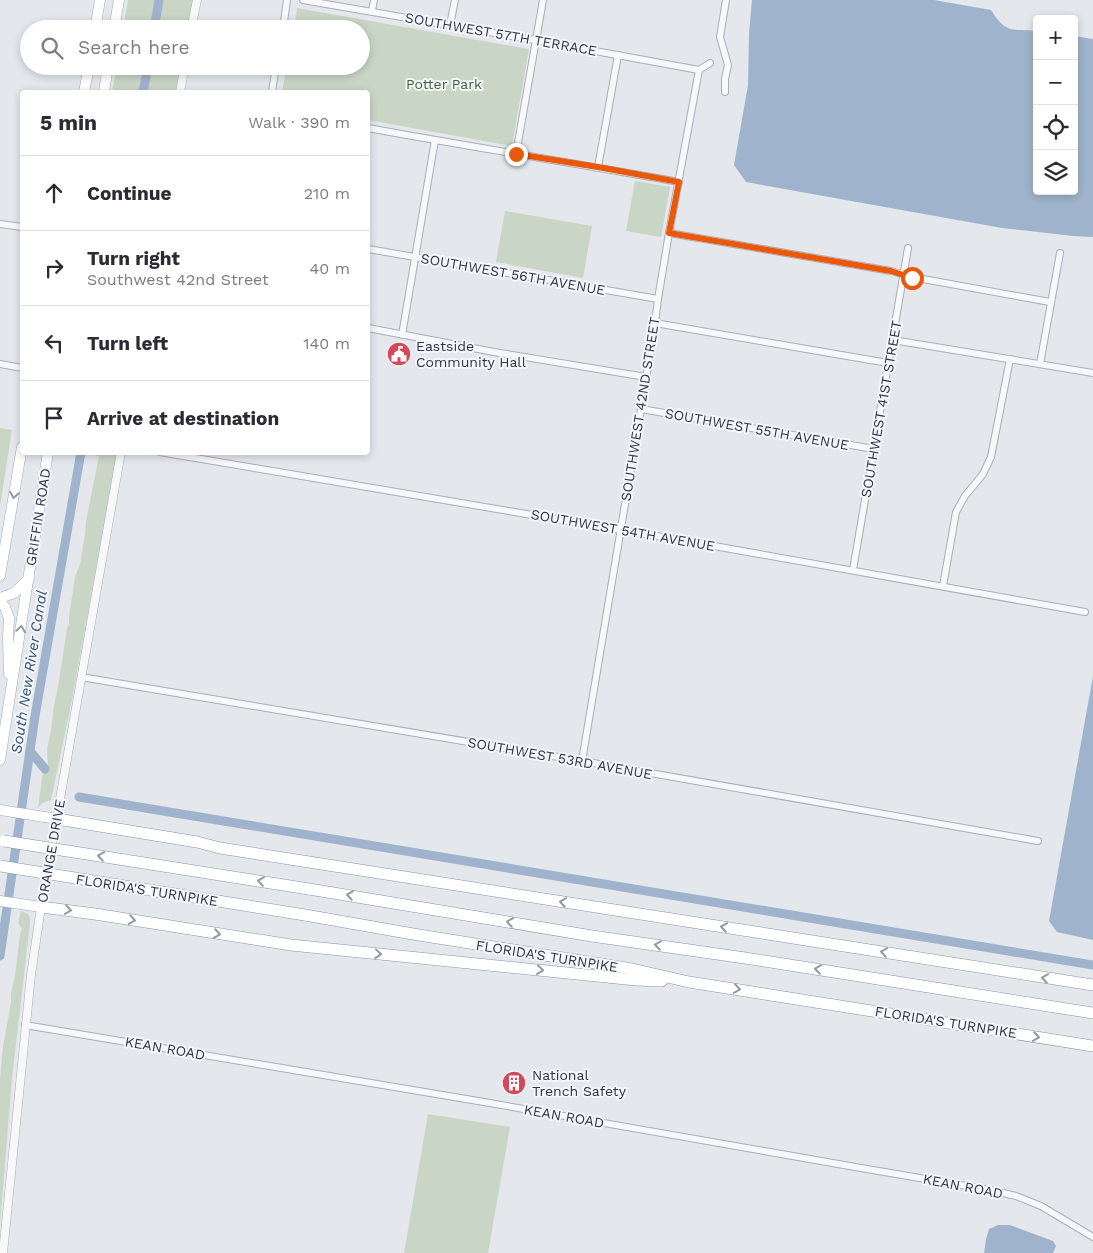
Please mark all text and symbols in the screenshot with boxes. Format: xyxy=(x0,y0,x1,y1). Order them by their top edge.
street label: SOUTHWEST 57TH TERRACE xyxy=(404,9,598,59)
map controls xyxy=(1033,15,1078,195)
button: + xyxy=(1033,15,1078,60)
search box xyxy=(20,20,370,75)
icon: search xyxy=(38,34,66,62)
text: Search here xyxy=(78,36,189,59)
button: − xyxy=(1033,60,1078,105)
park label: Potter Park xyxy=(406,76,482,92)
button: locate xyxy=(1033,105,1078,150)
text: 5 min xyxy=(40,110,97,135)
text: Walk · 390 m xyxy=(248,113,350,132)
route end xyxy=(505,143,528,166)
button: layers xyxy=(1033,150,1078,195)
icon: ahead xyxy=(40,179,68,207)
text: Continue xyxy=(87,182,171,205)
text: 210 m xyxy=(304,184,350,203)
text: Turn right xyxy=(87,247,180,270)
street label: SOUTHWEST 56TH AVENUE xyxy=(420,250,607,298)
icon: right xyxy=(40,254,68,282)
text: 40 m xyxy=(310,259,350,278)
route start xyxy=(901,267,924,290)
text: Southwest 42nd Street xyxy=(87,270,269,289)
street label: SOUTHWEST 42ND STREET xyxy=(618,315,663,502)
street label: SOUTHWEST 41ST STREET xyxy=(858,319,905,499)
icon: left xyxy=(40,329,68,357)
text: Turn left xyxy=(87,332,168,355)
text: 140 m xyxy=(303,334,350,353)
place label: Eastside Community Hall xyxy=(416,338,527,370)
public building icon: Eastside Community Hall xyxy=(386,341,412,367)
icon: arrive xyxy=(40,404,68,432)
street label: SOUTHWEST 55TH AVENUE xyxy=(664,405,850,453)
text: Arrive at destination xyxy=(87,407,279,430)
street label: GRIFFIN ROAD xyxy=(22,467,54,567)
one-way arrow xyxy=(10,490,20,499)
street label: SOUTHWEST 54TH AVENUE xyxy=(530,506,716,554)
water label: South New River Canal xyxy=(7,589,51,755)
one-way arrow xyxy=(15,625,25,634)
street label: SOUTHWEST 53RD AVENUE xyxy=(466,734,654,782)
street label: ORANGE DRIVE xyxy=(34,798,68,904)
one-way arrow xyxy=(96,851,105,861)
street label: FLORIDA'S TURNPIKE xyxy=(75,871,219,909)
one-way arrow xyxy=(257,876,265,887)
one-way arrow xyxy=(345,891,354,901)
one-way arrow xyxy=(559,898,568,908)
one-way arrow xyxy=(64,904,72,915)
one-way arrow xyxy=(128,914,136,925)
one-way arrow xyxy=(505,918,514,928)
one-way arrow xyxy=(719,923,728,933)
one-way arrow xyxy=(213,928,221,938)
street label: FLORIDA'S TURNPIKE xyxy=(475,937,619,975)
one-way arrow xyxy=(653,940,661,951)
one-way arrow xyxy=(375,948,383,959)
one-way arrow xyxy=(880,948,889,958)
one-way arrow xyxy=(536,964,544,975)
one-way arrow xyxy=(814,965,823,975)
one-way arrow xyxy=(1040,973,1049,983)
one-way arrow xyxy=(733,984,742,994)
street label: FLORIDA'S TURNPIKE xyxy=(874,1003,1018,1041)
one-way arrow xyxy=(1032,1031,1040,1041)
street label: KEAN ROAD xyxy=(124,1033,206,1063)
place label: National Trench Safety xyxy=(532,1067,627,1099)
building icon: National Trench Safety xyxy=(501,1070,527,1096)
street label: KEAN ROAD xyxy=(523,1101,605,1131)
street label: KEAN ROAD xyxy=(922,1170,1004,1202)

